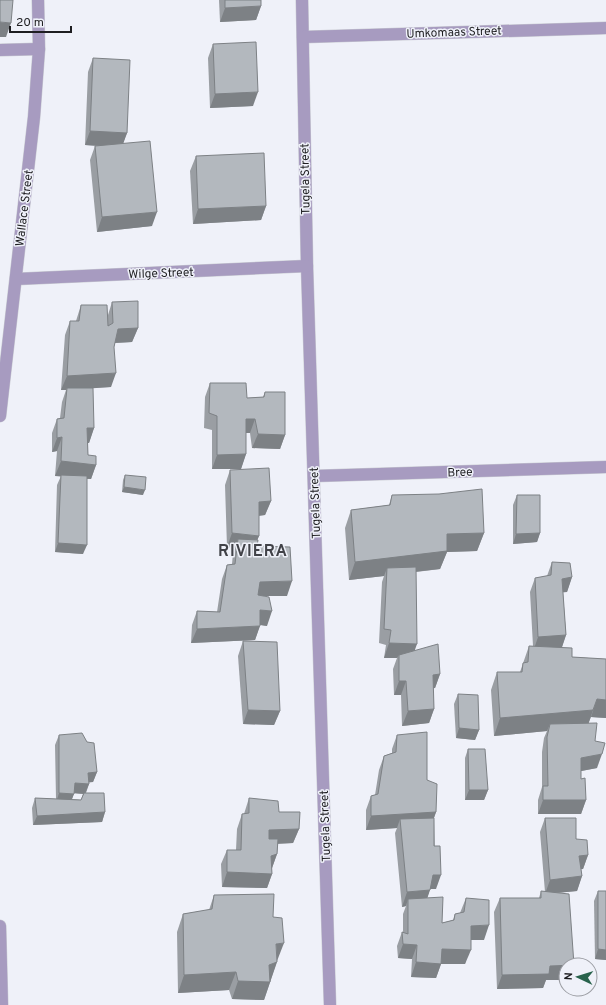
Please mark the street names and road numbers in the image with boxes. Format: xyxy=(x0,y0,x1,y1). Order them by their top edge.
street label: Umkomaas Street xyxy=(406,23,502,43)
street label: Tugela Street xyxy=(297,143,315,215)
street label: Wallace Street xyxy=(12,169,38,247)
street label: Wilge Street xyxy=(128,265,194,283)
street label: Bree xyxy=(447,465,473,481)
street label: Tugela Street xyxy=(307,467,325,539)
street label: Tugela Street xyxy=(317,790,335,862)

